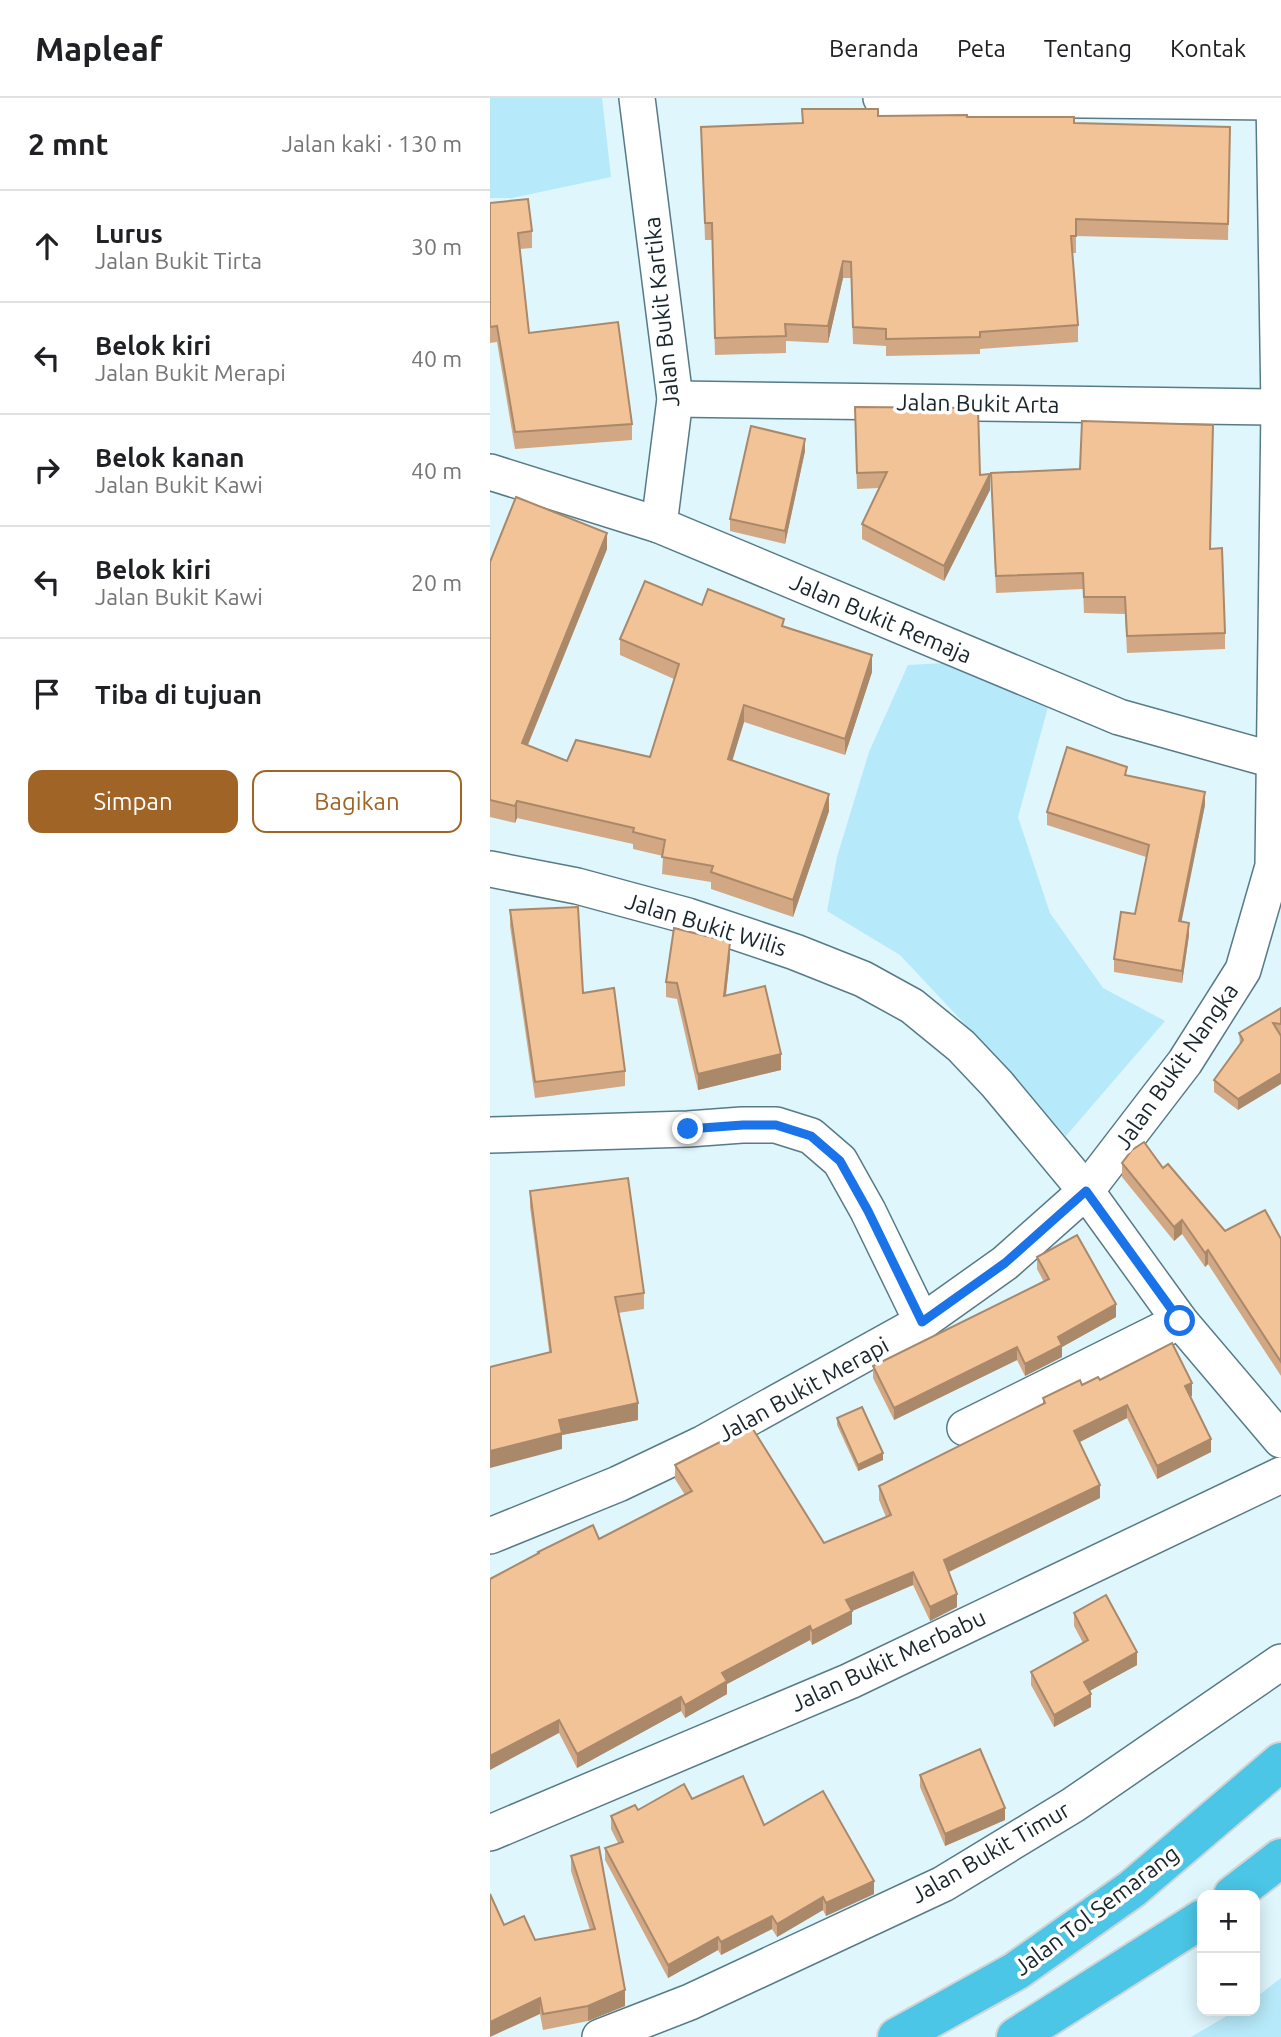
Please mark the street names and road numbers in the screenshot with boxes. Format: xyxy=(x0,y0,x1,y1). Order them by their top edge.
street label: Jalan Bukit Kartika xyxy=(639,216,683,408)
street label: Jalan Bukit Arta xyxy=(896,389,1060,417)
street label: Jalan Bukit Remaja xyxy=(786,568,976,668)
street label: Jalan Bukit Wilis xyxy=(622,888,790,960)
street label: Jalan Bukit Nangka xyxy=(1109,978,1243,1154)
street label: Jalan Bukit Merapi xyxy=(713,1332,893,1446)
street label: Jalan Bukit Merbabu xyxy=(787,1604,989,1716)
street label: Jalan Bukit Timur xyxy=(906,1796,1074,1908)
street label: Jalan Tol Semarang xyxy=(1009,1840,1183,1980)

